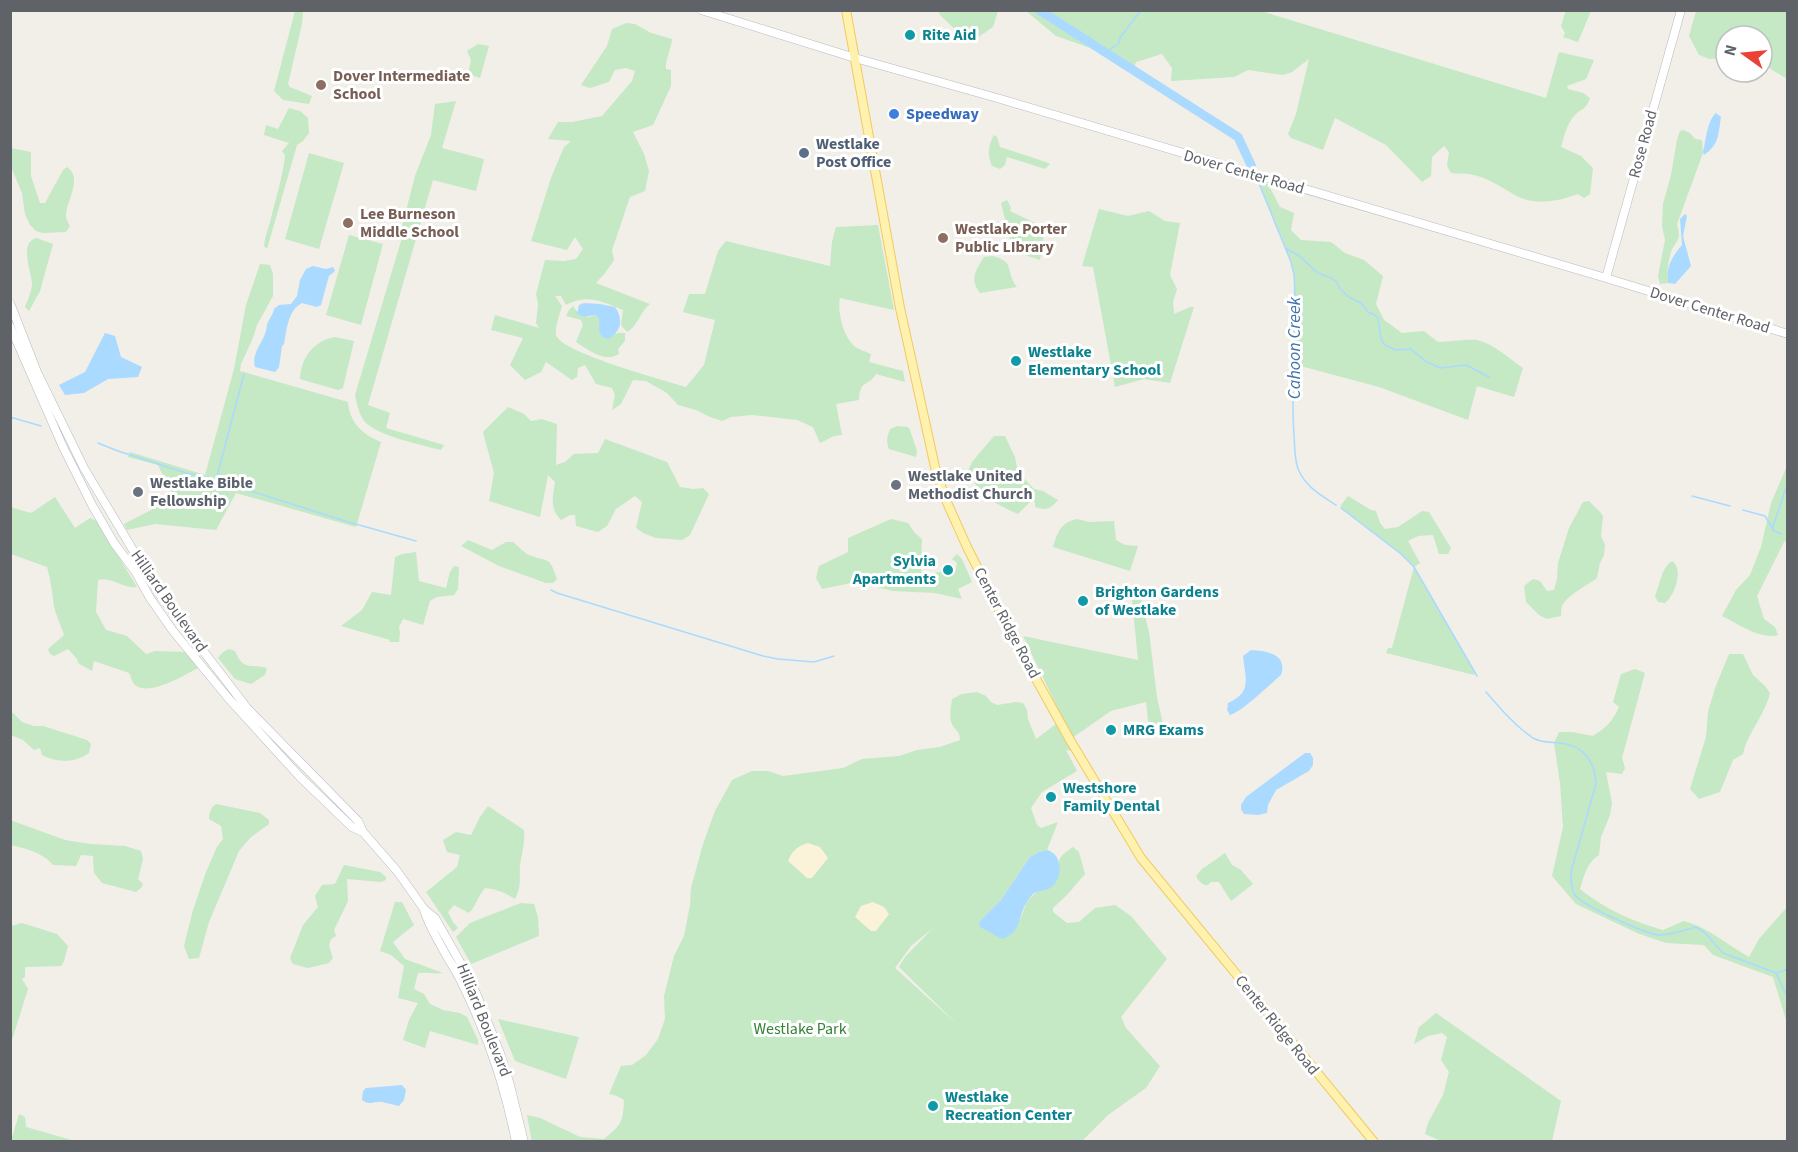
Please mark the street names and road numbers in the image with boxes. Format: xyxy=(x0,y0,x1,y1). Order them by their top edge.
street label: Rose Road xyxy=(1623,107,1663,181)
street label: Dover Center Road xyxy=(1181,144,1307,200)
street label: Dover Center Road xyxy=(1647,281,1773,339)
street label: Hilliard Boulevard xyxy=(125,545,213,657)
street label: Center Ridge Road xyxy=(968,564,1046,682)
street label: Hilliard Boulevard xyxy=(451,960,517,1080)
street label: Center Ridge Road xyxy=(1230,970,1324,1080)

